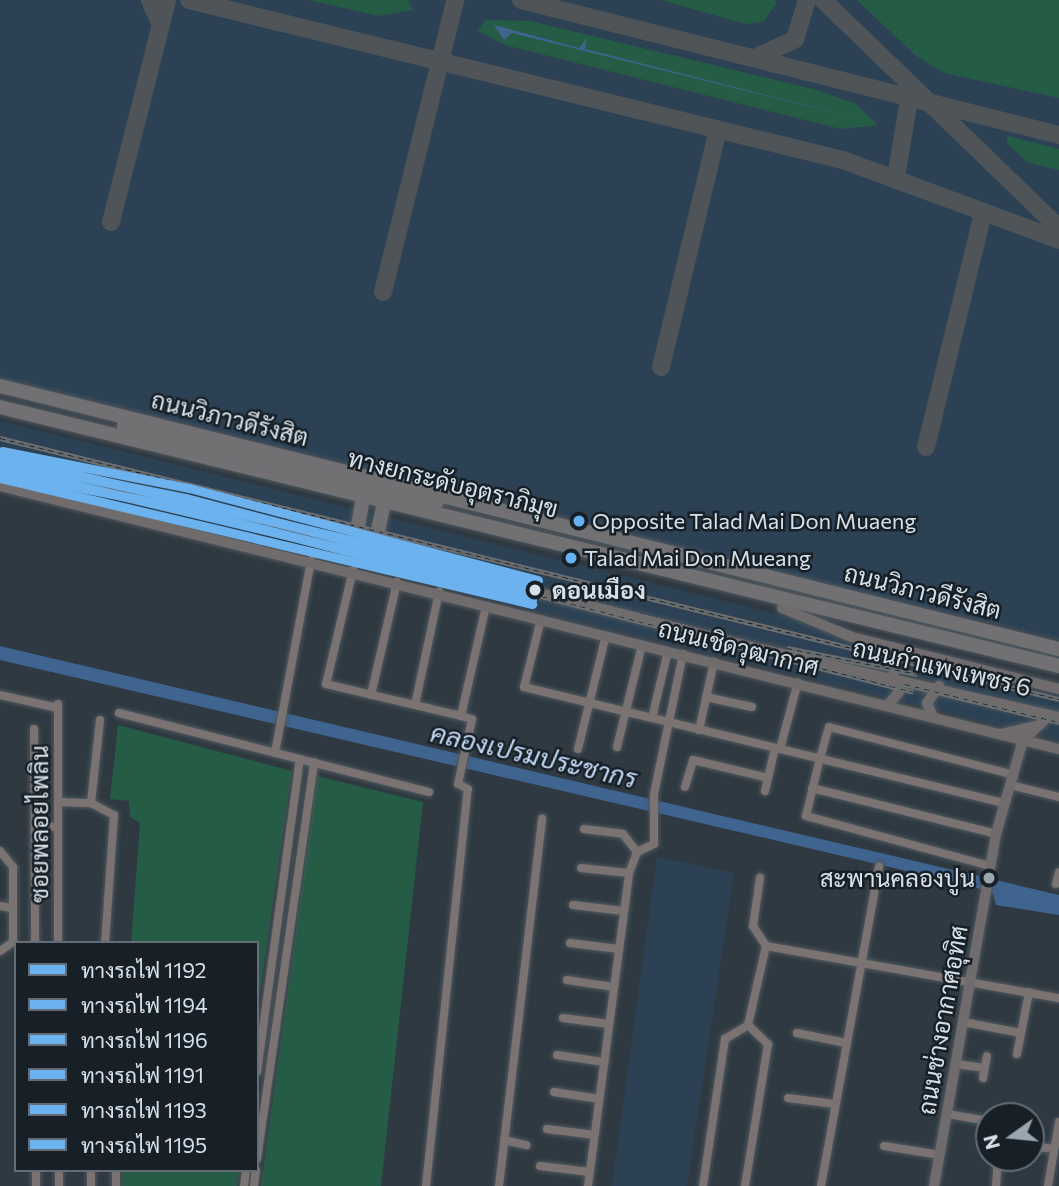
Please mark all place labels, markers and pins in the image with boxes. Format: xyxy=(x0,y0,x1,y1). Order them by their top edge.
place label: Opposite Talad Mai Don Muaeng xyxy=(592,508,916,534)
marker: Opposite Talad Mai Don Muaeng xyxy=(572,514,586,528)
place label: Talad Mai Don Mueang xyxy=(584,545,811,571)
marker: Talad Mai Don Mueang xyxy=(564,551,578,565)
place label: ดอนเมือง xyxy=(552,576,646,604)
marker: ดอนเมือง xyxy=(524,579,546,601)
place label: สะพานคลองปูน xyxy=(820,864,975,892)
marker: สะพานคลองปูน xyxy=(981,870,997,886)

